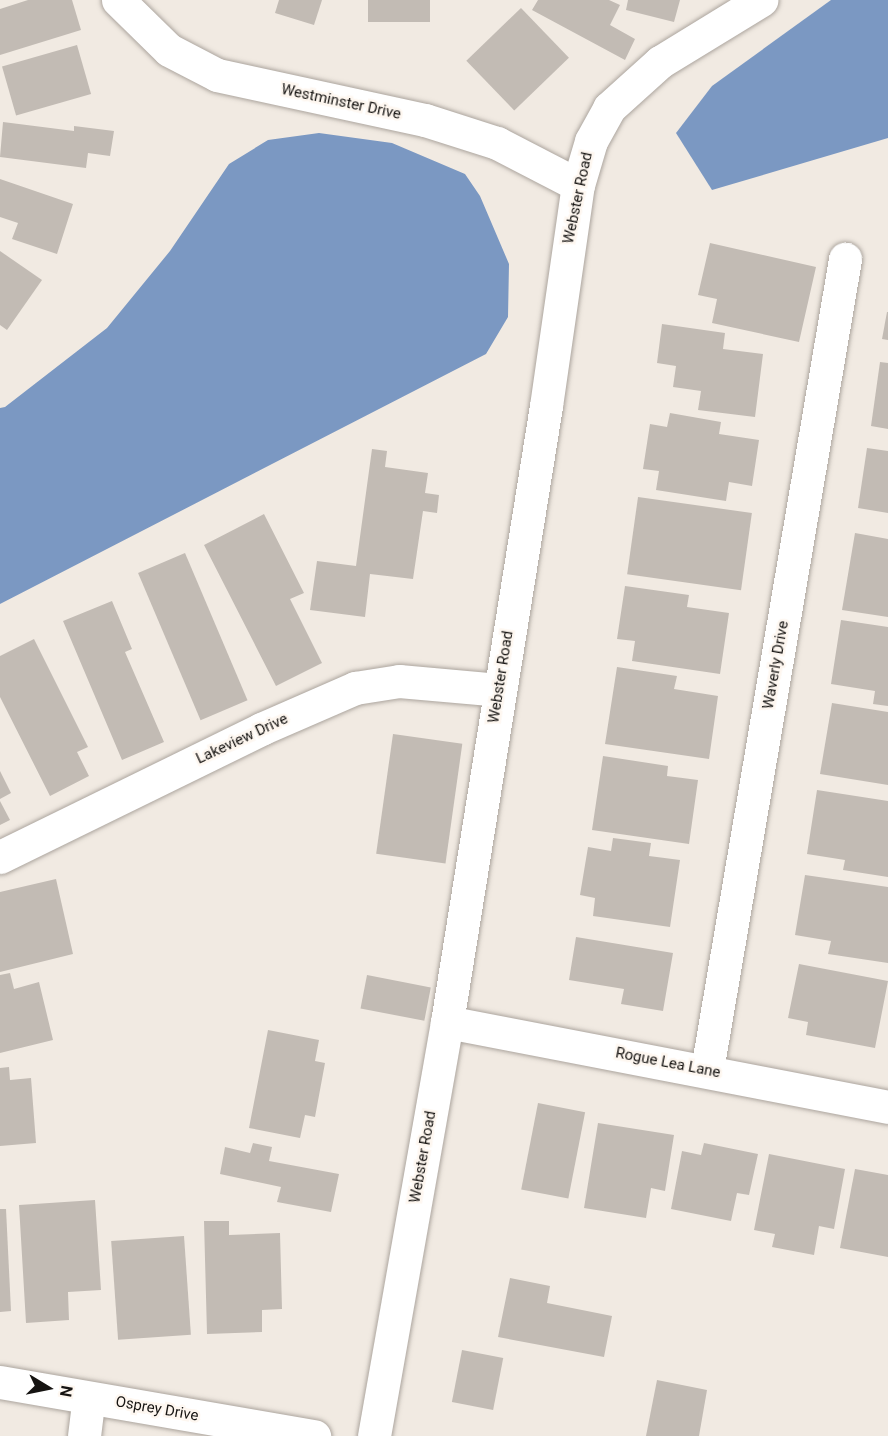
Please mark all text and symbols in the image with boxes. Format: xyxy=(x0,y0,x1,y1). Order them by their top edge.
street label: Westminster Drive xyxy=(280,81,402,123)
street label: Webster Road xyxy=(559,151,597,245)
street label: Waverly Drive xyxy=(759,619,793,711)
street label: Webster Road xyxy=(485,630,517,724)
street label: Lakeview Drive xyxy=(193,710,291,768)
street label: Rogue Lea Lane xyxy=(614,1044,722,1082)
street label: Webster Road xyxy=(406,1110,440,1204)
north arrow xyxy=(18,1358,78,1418)
text: N xyxy=(56,1384,77,1398)
street label: Osprey Drive xyxy=(114,1393,200,1425)

